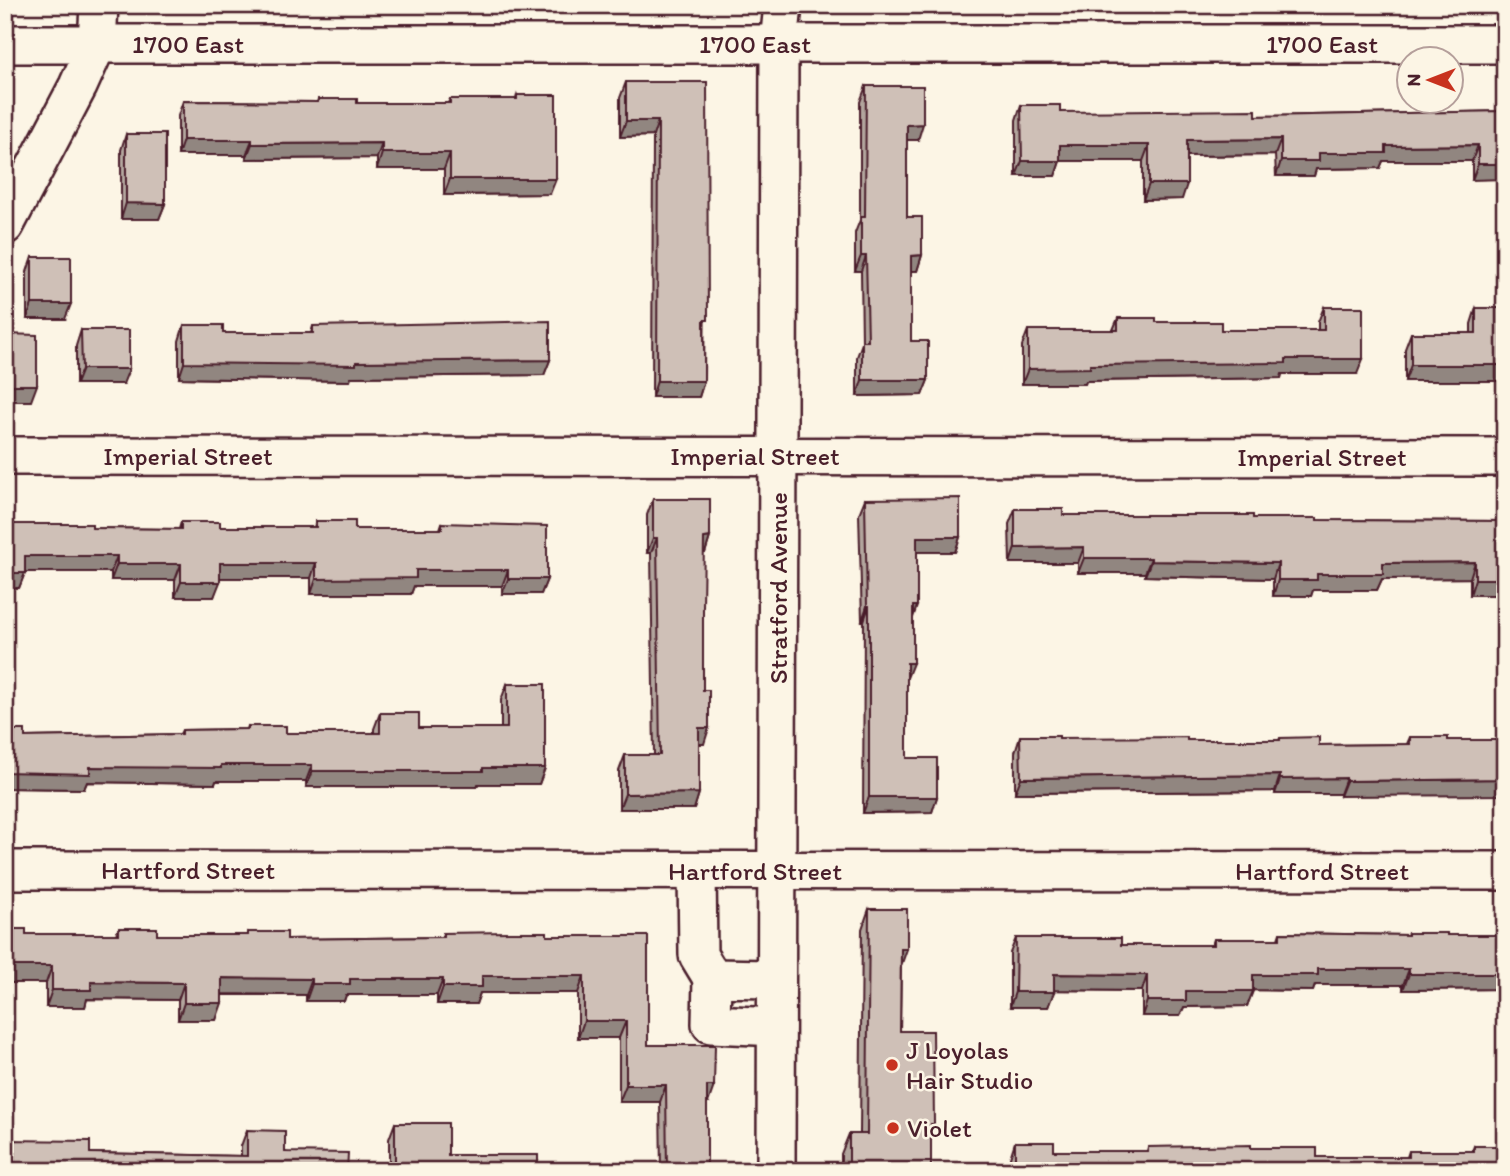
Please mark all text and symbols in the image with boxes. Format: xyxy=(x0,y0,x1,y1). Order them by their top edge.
street label: 1700 East xyxy=(132,28,244,60)
street label: 1700 East xyxy=(699,28,811,60)
street label: 1700 East xyxy=(1266,28,1378,60)
north arrow xyxy=(1394,46,1464,116)
text: N xyxy=(1402,74,1425,86)
street label: Imperial Street xyxy=(103,440,273,472)
street label: Imperial Street xyxy=(670,440,840,472)
street label: Imperial Street xyxy=(1237,441,1407,473)
street label: Stratford Avenue xyxy=(762,492,794,684)
street label: Hartford Street xyxy=(101,854,275,886)
street label: Hartford Street xyxy=(668,855,842,887)
street label: Hartford Street xyxy=(1235,855,1409,887)
place label: J Loyolas Hair Studio xyxy=(906,1034,1033,1096)
marker: J Loyolas Hair Studio xyxy=(884,1057,900,1073)
place label: Violet xyxy=(907,1112,972,1144)
marker: Violet xyxy=(885,1120,901,1136)

